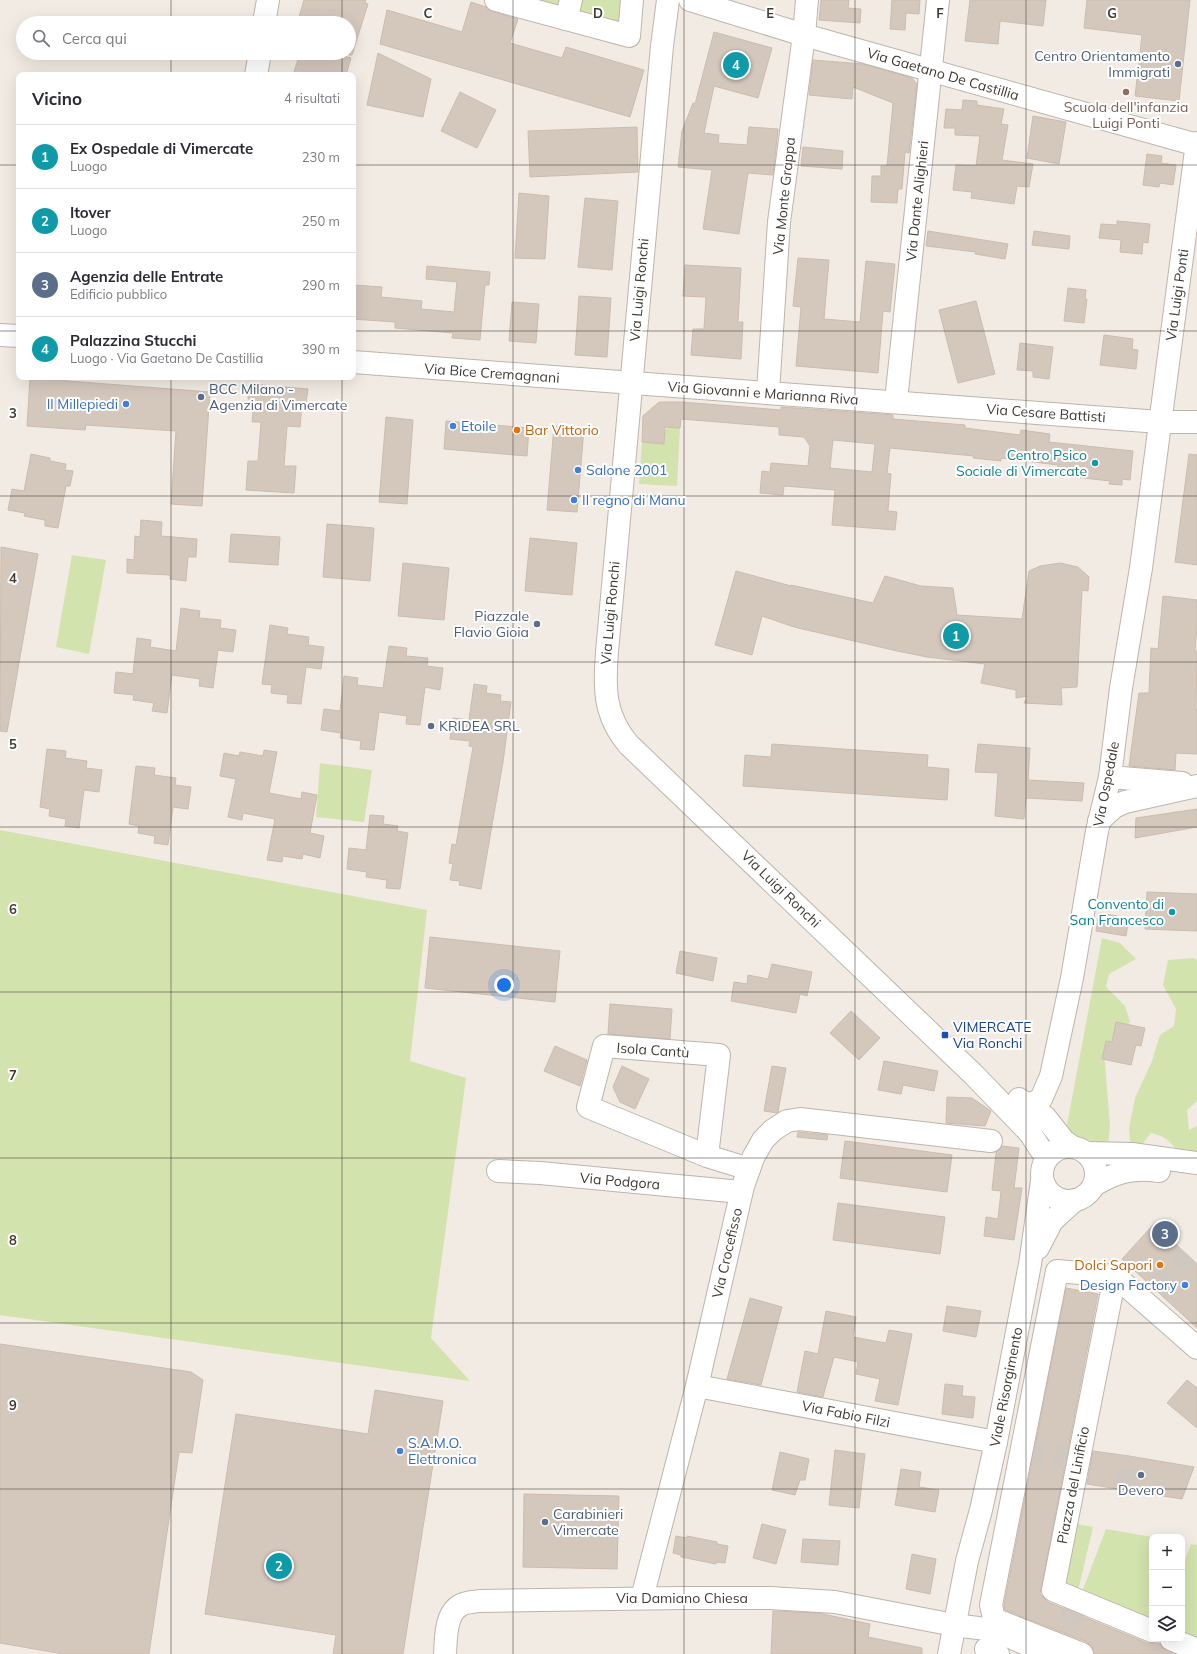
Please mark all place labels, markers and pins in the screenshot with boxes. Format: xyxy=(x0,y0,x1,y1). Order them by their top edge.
place label: Centro Orientamento Immigrati xyxy=(1034,47,1170,81)
pin: 4 xyxy=(723,50,749,80)
marker: Centro Orientamento Immigrati xyxy=(1173,59,1183,69)
marker: Scuola dell'infanzia Luigi Ponti xyxy=(1121,87,1131,97)
place label: Scuola dell'infanzia Luigi Ponti xyxy=(1064,98,1188,132)
place label: BCC Milano - Agenzia di Vimercate xyxy=(209,380,347,414)
marker: BCC Milano - Agenzia di Vimercate xyxy=(196,392,206,402)
place label: Il Millepiedi xyxy=(47,395,118,413)
marker: Il Millepiedi xyxy=(121,399,131,409)
place label: Etoile xyxy=(461,417,496,435)
marker: Etoile xyxy=(448,421,458,431)
place label: Bar Vittorio xyxy=(525,421,599,439)
marker: Bar Vittorio xyxy=(512,425,522,435)
place label: Centro Psico Sociale di Vimercate xyxy=(956,446,1087,480)
marker: Centro Psico Sociale di Vimercate xyxy=(1090,458,1100,468)
place label: Salone 2001 xyxy=(586,461,668,479)
marker: Salone 2001 xyxy=(573,465,583,475)
place label: Il regno di Manu xyxy=(582,491,686,509)
marker: Il regno di Manu xyxy=(569,495,579,505)
place label: Piazzale Flavio Gioia xyxy=(454,607,529,641)
marker: Piazzale Flavio Gioia xyxy=(532,619,542,629)
pin: 1 xyxy=(943,621,969,651)
place label: KRIDEA SRL xyxy=(439,717,520,735)
marker: KRIDEA SRL xyxy=(426,721,436,731)
place label: Convento di San Francesco xyxy=(1070,895,1164,929)
marker: Convento di San Francesco xyxy=(1167,907,1177,917)
place label: VIMERCATE Via Ronchi xyxy=(953,1018,1032,1052)
marker: VIMERCATE Via Ronchi xyxy=(940,1030,950,1040)
pin: 3 xyxy=(1152,1219,1178,1249)
place label: Dolci Sapori xyxy=(1074,1256,1152,1274)
marker: Dolci Sapori xyxy=(1155,1260,1165,1270)
place label: Design Factory xyxy=(1080,1276,1178,1294)
marker: Design Factory xyxy=(1180,1280,1190,1290)
place label: S.A.M.O. Elettronica xyxy=(408,1434,477,1468)
marker: S.A.M.O. Elettronica xyxy=(395,1446,405,1456)
marker: Devero xyxy=(1136,1470,1146,1480)
place label: Devero xyxy=(1118,1481,1164,1499)
place label: Carabinieri Vimercate xyxy=(553,1505,623,1539)
marker: Carabinieri Vimercate xyxy=(540,1517,550,1527)
pin: 2 xyxy=(266,1551,292,1581)

